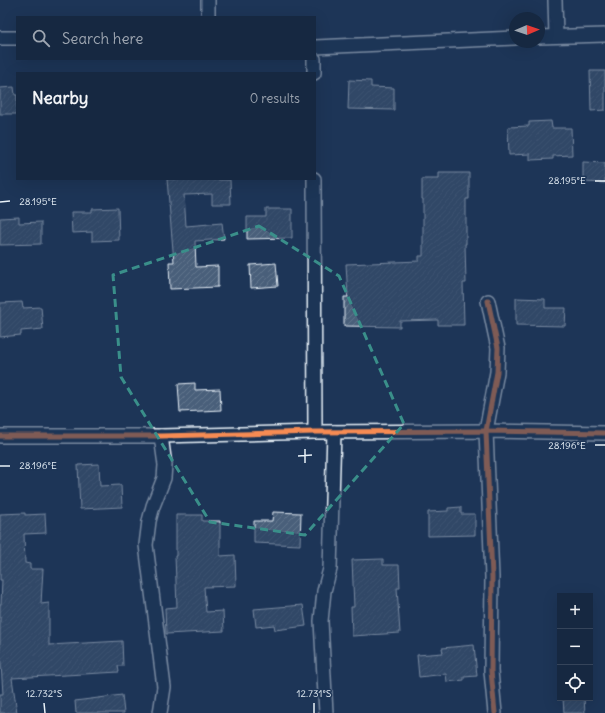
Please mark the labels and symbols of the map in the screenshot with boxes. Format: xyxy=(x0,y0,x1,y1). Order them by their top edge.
north arrow xyxy=(509,12,545,48)
text: 28.195°E xyxy=(548,174,586,187)
text: 28.195°E xyxy=(19,195,57,208)
text: 28.196°E xyxy=(548,439,586,452)
text: 28.196°E xyxy=(19,459,57,472)
text: 12.732°S xyxy=(26,687,63,700)
text: 12.731°S xyxy=(297,687,332,700)

